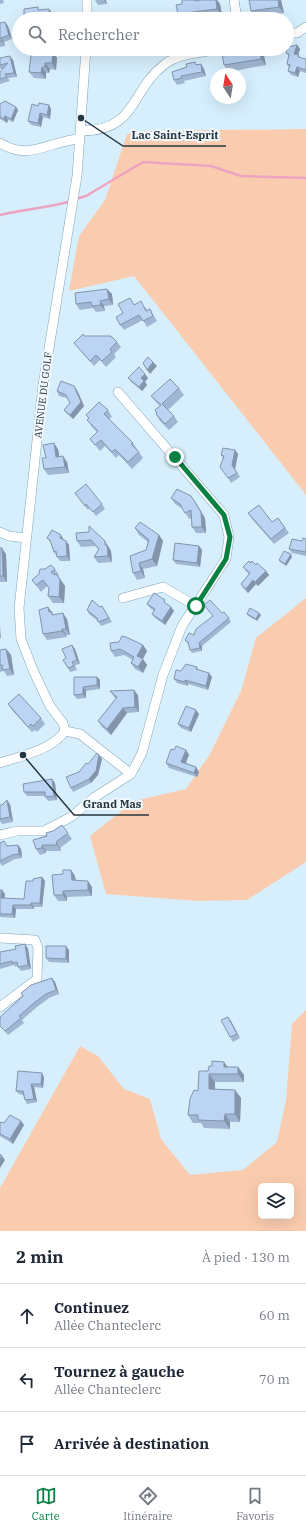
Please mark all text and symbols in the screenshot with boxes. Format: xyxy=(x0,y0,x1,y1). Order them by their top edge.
search box xyxy=(12,12,294,56)
icon: search xyxy=(26,23,48,45)
text: Rechercher xyxy=(58,25,139,44)
north arrow xyxy=(210,68,246,104)
callout: Lac Saint-Esprit xyxy=(123,123,226,146)
text: Lac Saint-Esprit xyxy=(132,128,218,142)
street label: AVENUE DU GOLF xyxy=(31,351,55,439)
route end xyxy=(166,448,184,466)
route start xyxy=(187,597,205,615)
callout: Grand Mas xyxy=(74,792,149,815)
text: Grand Mas xyxy=(83,797,142,811)
map controls xyxy=(258,1183,294,1219)
button: layers xyxy=(258,1183,294,1219)
text: 2 min xyxy=(16,1246,64,1268)
text: À pied · 130 m xyxy=(202,1249,290,1266)
text: Continuez xyxy=(54,1298,129,1317)
icon: ahead xyxy=(16,1305,38,1327)
text: 60 m xyxy=(259,1307,290,1324)
text: Allée Chanteclerc xyxy=(54,1317,161,1334)
text: Tournez à gauche xyxy=(54,1362,185,1381)
icon: left xyxy=(16,1369,38,1391)
text: 70 m xyxy=(259,1371,290,1388)
text: Allée Chanteclerc xyxy=(54,1381,161,1398)
icon: arrive xyxy=(16,1433,38,1455)
text: Arrivée à destination xyxy=(54,1434,209,1453)
tab: Carte xyxy=(32,1485,60,1523)
tab: Itinéraire xyxy=(123,1485,173,1523)
tab: Favoris xyxy=(236,1485,274,1523)

